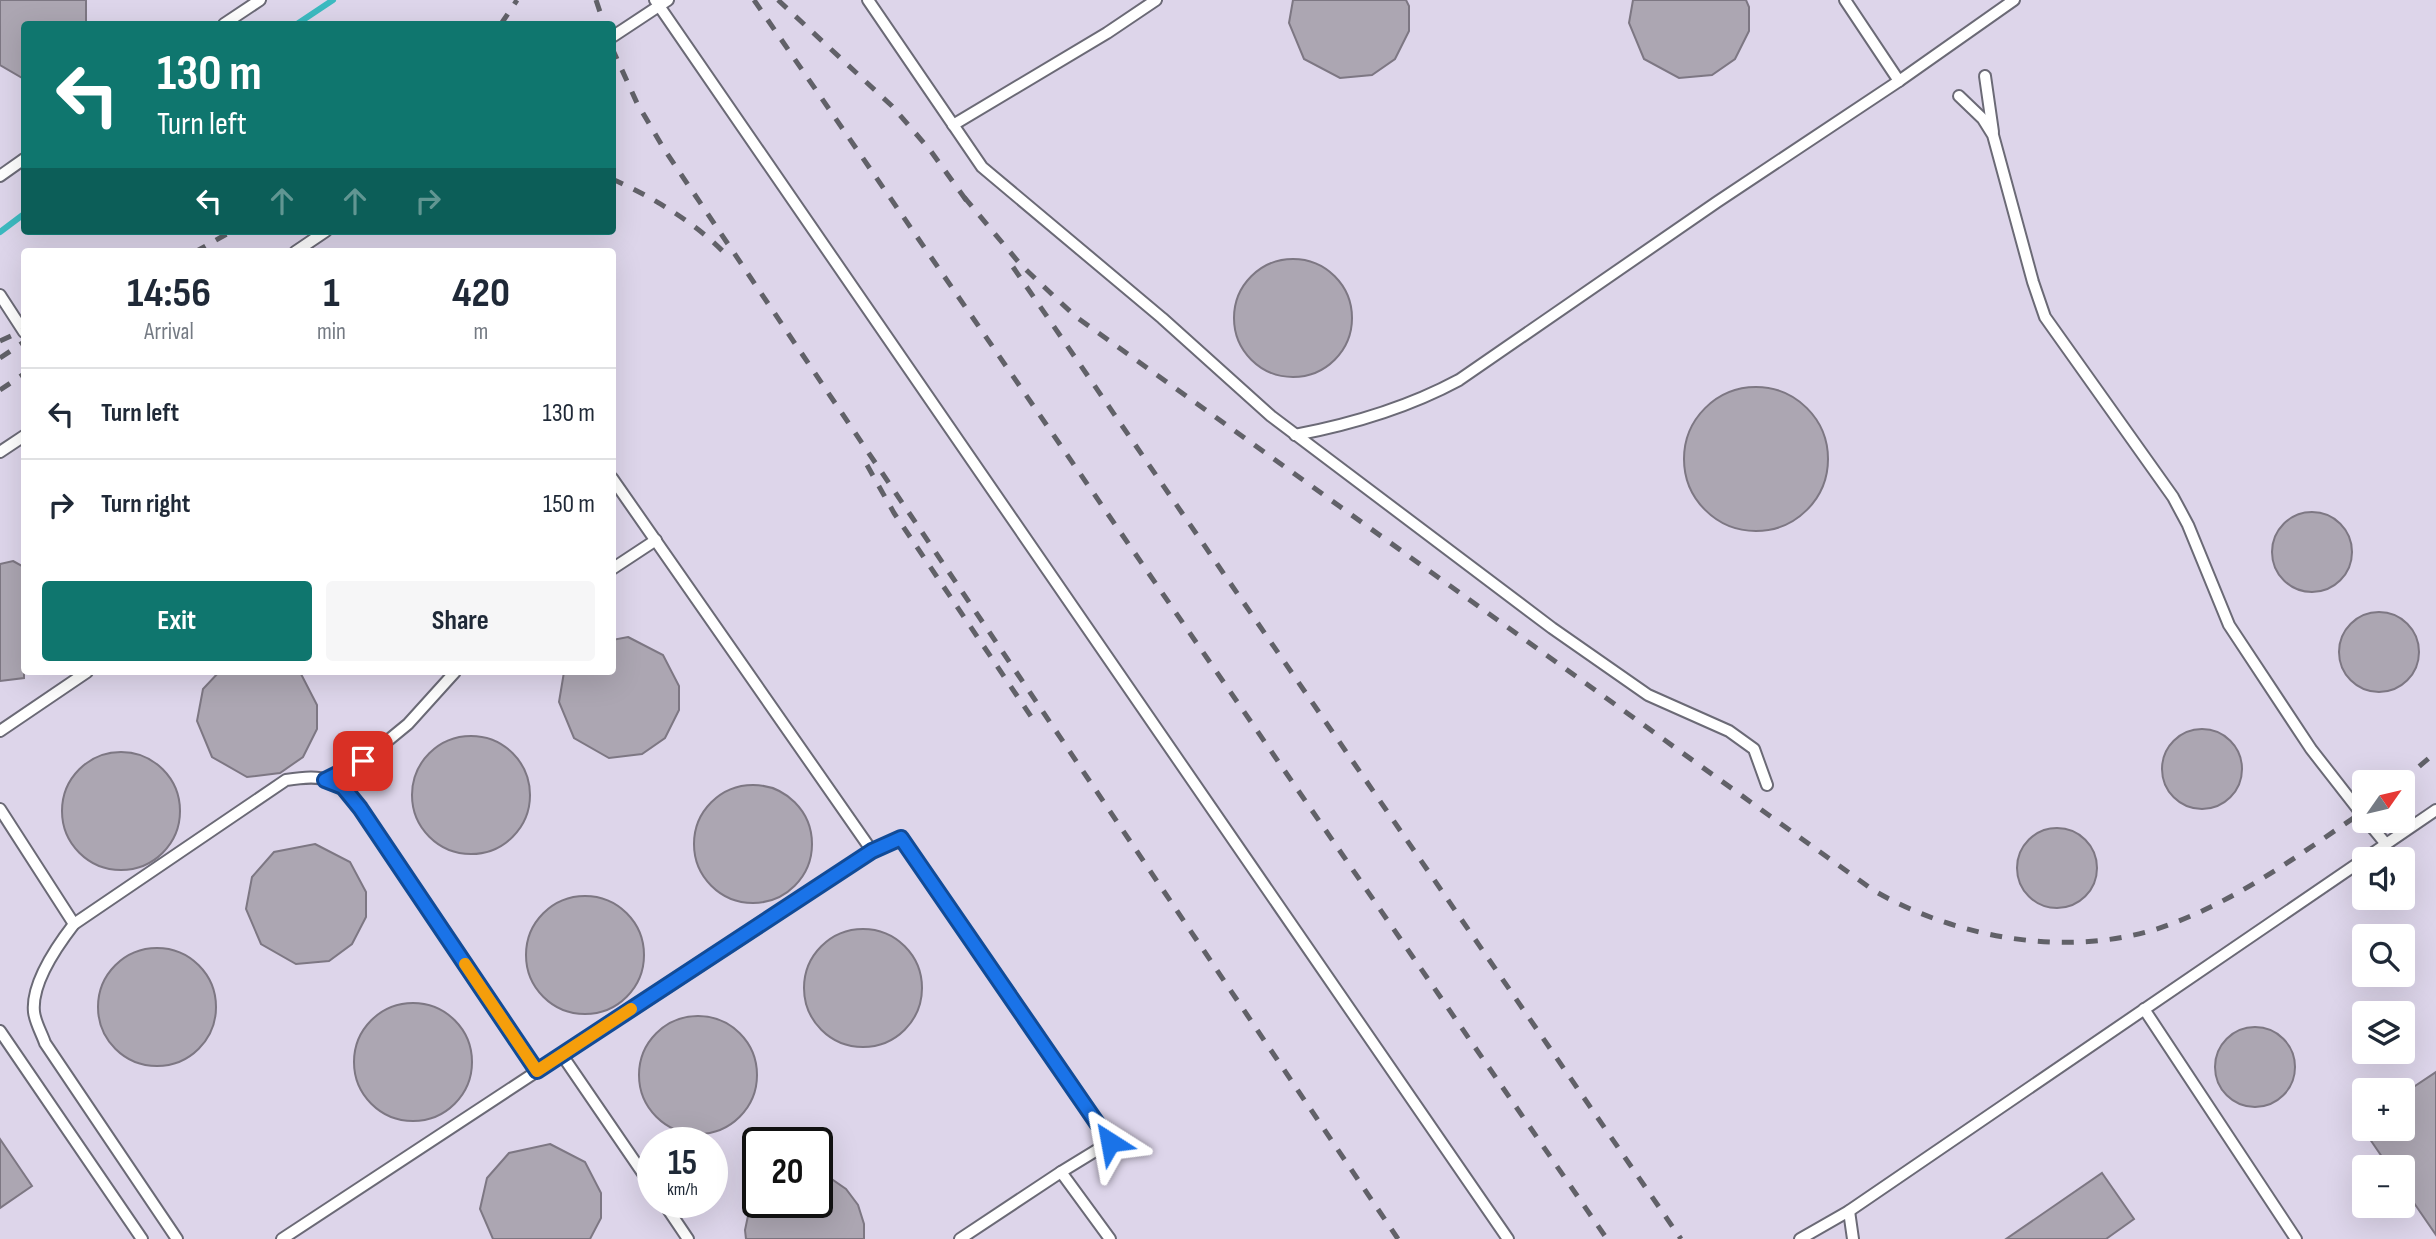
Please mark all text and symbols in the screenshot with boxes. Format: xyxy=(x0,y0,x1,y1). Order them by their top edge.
text: 130 m xyxy=(157,45,262,104)
icon: left xyxy=(42,49,133,140)
text: Turn left xyxy=(157,105,247,144)
icon: left xyxy=(190,182,228,220)
icon: ahead xyxy=(263,182,301,220)
icon: ahead xyxy=(336,182,374,220)
icon: right xyxy=(409,182,447,220)
text: 14:56 xyxy=(127,268,211,319)
text: 1 xyxy=(323,268,340,319)
text: 420 xyxy=(452,268,510,319)
text: Arrival xyxy=(144,318,194,346)
text: min xyxy=(317,318,346,346)
text: m xyxy=(474,318,488,346)
icon: left xyxy=(42,395,80,433)
text: Turn left xyxy=(101,398,179,429)
text: 130 m xyxy=(543,398,595,429)
icon: right xyxy=(42,486,80,524)
text: Turn right xyxy=(101,489,190,520)
text: 150 m xyxy=(543,489,595,520)
button: Exit xyxy=(42,581,312,661)
button: Share xyxy=(326,581,595,661)
pin xyxy=(333,731,393,791)
icon: arrive xyxy=(344,742,382,780)
north arrow xyxy=(2352,770,2415,833)
map controls xyxy=(2352,770,2415,1218)
button: sound xyxy=(2352,847,2415,910)
button: search xyxy=(2352,924,2415,987)
button: layers xyxy=(2352,1001,2415,1064)
button: + xyxy=(2352,1078,2415,1141)
position arrow xyxy=(1073,1105,1147,1179)
speed limit sign: 20 xyxy=(742,1127,833,1218)
text: 15 xyxy=(668,1142,697,1185)
button: − xyxy=(2352,1155,2415,1218)
text: km/h xyxy=(667,1179,698,1200)

